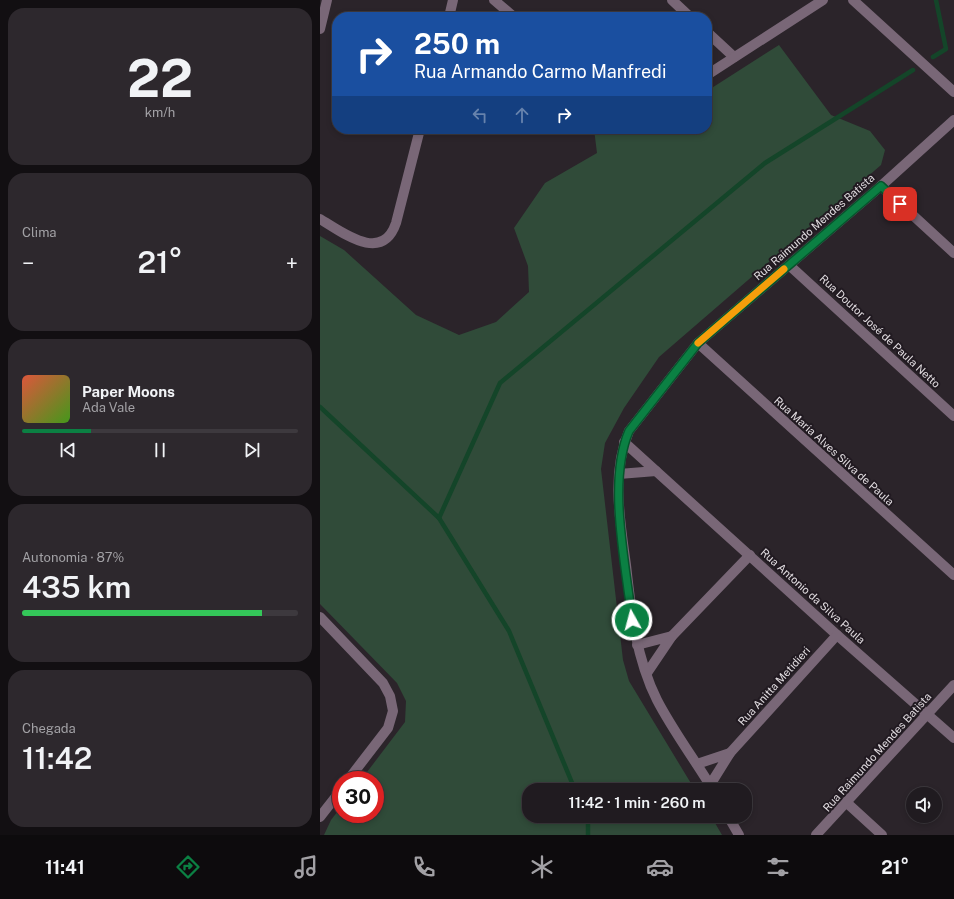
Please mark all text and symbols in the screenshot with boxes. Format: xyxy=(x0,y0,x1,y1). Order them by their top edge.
text: 250 m xyxy=(414,27,500,60)
icon: right xyxy=(348,28,400,80)
text: 22 xyxy=(127,48,193,109)
text: Rua Armando Carmo Manfredi xyxy=(414,61,666,82)
icon: left xyxy=(469,104,491,126)
icon: ahead xyxy=(511,104,533,126)
icon: right xyxy=(553,104,575,126)
text: km/h xyxy=(145,105,175,120)
street label: Rua Raimundo Mendes Batista xyxy=(751,171,877,283)
pin xyxy=(883,187,917,221)
icon: arrive xyxy=(889,193,911,215)
text: Clima xyxy=(22,225,57,240)
text: 21° xyxy=(137,244,183,280)
text: − xyxy=(22,250,34,276)
text: + xyxy=(286,250,298,276)
street label: Rua Doutor José de Paula Netto xyxy=(817,272,943,390)
text: Paper Moons xyxy=(82,383,175,400)
street label: Rua Maria Alves Silva de Paula xyxy=(772,394,896,508)
text: Ada Vale xyxy=(82,400,135,415)
icon: previous xyxy=(57,439,79,461)
icon: pause xyxy=(149,439,171,461)
icon: next xyxy=(241,439,263,461)
street label: Rua Antonio da Silva Paula xyxy=(758,546,868,646)
text: Autonomia · 87% xyxy=(22,550,124,565)
text: 435 km xyxy=(22,569,131,605)
position arrow xyxy=(611,599,653,641)
street label: Rua Anitta Metidieri xyxy=(736,644,812,728)
street label: Rua Raimundo Mendes Batista xyxy=(820,690,934,814)
text: Chegada xyxy=(22,721,76,736)
text: 11:42 xyxy=(22,740,92,776)
speed limit sign: 30 xyxy=(332,771,384,823)
map controls xyxy=(906,787,942,823)
button: sound xyxy=(906,787,942,823)
text: 11:42 · 1 min · 260 m xyxy=(568,794,706,811)
icon: directions xyxy=(174,853,202,881)
icon: music xyxy=(292,853,320,881)
icon: phone xyxy=(410,853,438,881)
icon: climate xyxy=(528,853,556,881)
icon: car xyxy=(646,853,674,881)
icon: filters xyxy=(764,853,792,881)
text: 11:41 xyxy=(45,857,85,878)
text: 21° xyxy=(881,857,909,878)

